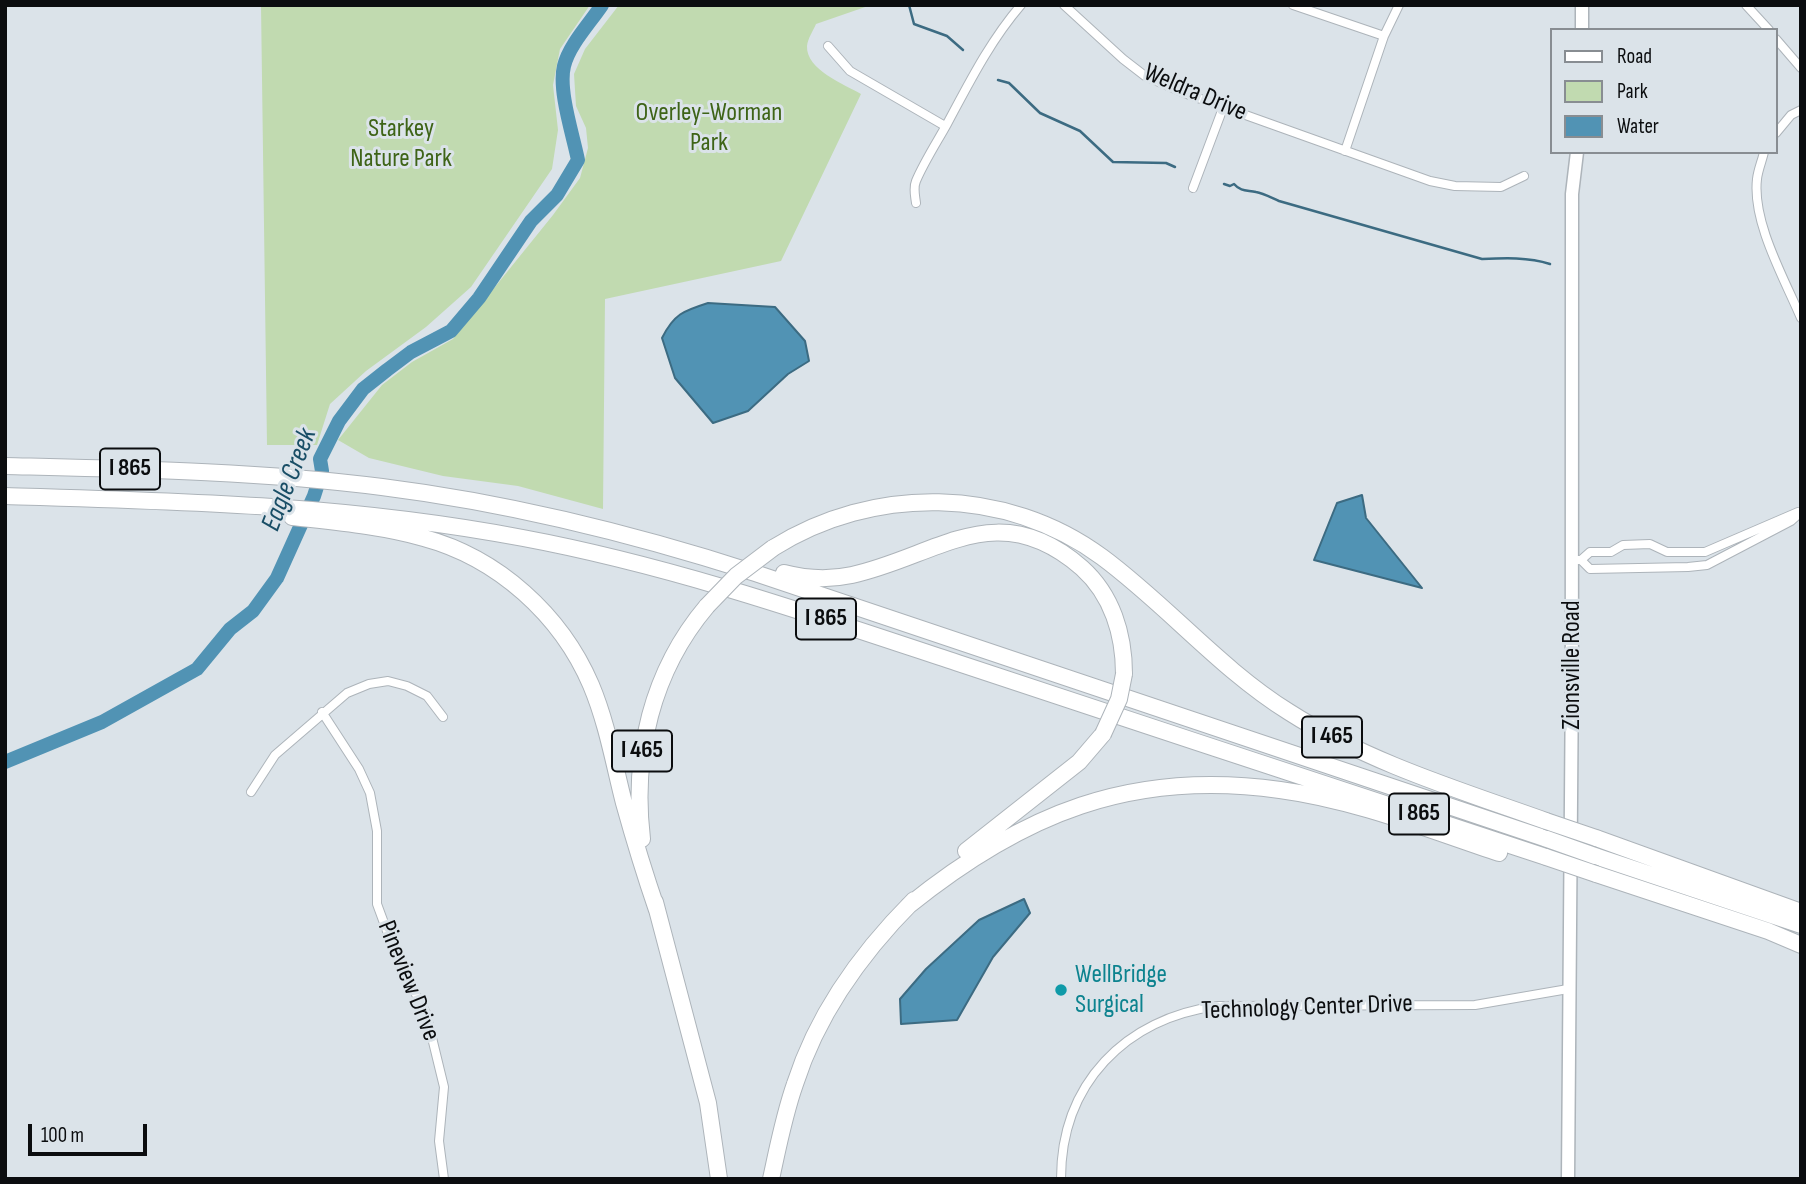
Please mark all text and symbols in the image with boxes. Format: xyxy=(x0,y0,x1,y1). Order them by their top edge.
legend xyxy=(1550,28,1778,154)
text: Road xyxy=(1617,44,1652,69)
street label: Weldra Drive xyxy=(1139,57,1251,129)
text: Park xyxy=(1617,79,1648,104)
park label: Overley-Worman Park xyxy=(636,97,782,158)
park label: Starkey Nature Park xyxy=(350,113,452,174)
text: Water xyxy=(1617,114,1659,139)
water label: Eagle Creek xyxy=(255,424,325,536)
road number: I 865 xyxy=(100,448,160,490)
road number: I 865 xyxy=(796,598,856,640)
street label: Zionsville Road xyxy=(1556,600,1588,730)
road number: I 465 xyxy=(1302,716,1362,758)
road number: I 465 xyxy=(612,730,672,772)
road number: I 865 xyxy=(1389,794,1449,834)
street label: Pineview Drive xyxy=(370,916,446,1046)
place label: WellBridge Surgical xyxy=(1075,959,1167,1020)
marker: WellBridge Surgical xyxy=(1053,982,1069,998)
street label: Technology Center Drive xyxy=(1201,989,1413,1027)
scale bar xyxy=(32,1110,150,1154)
text: 100 m xyxy=(41,1123,84,1148)

